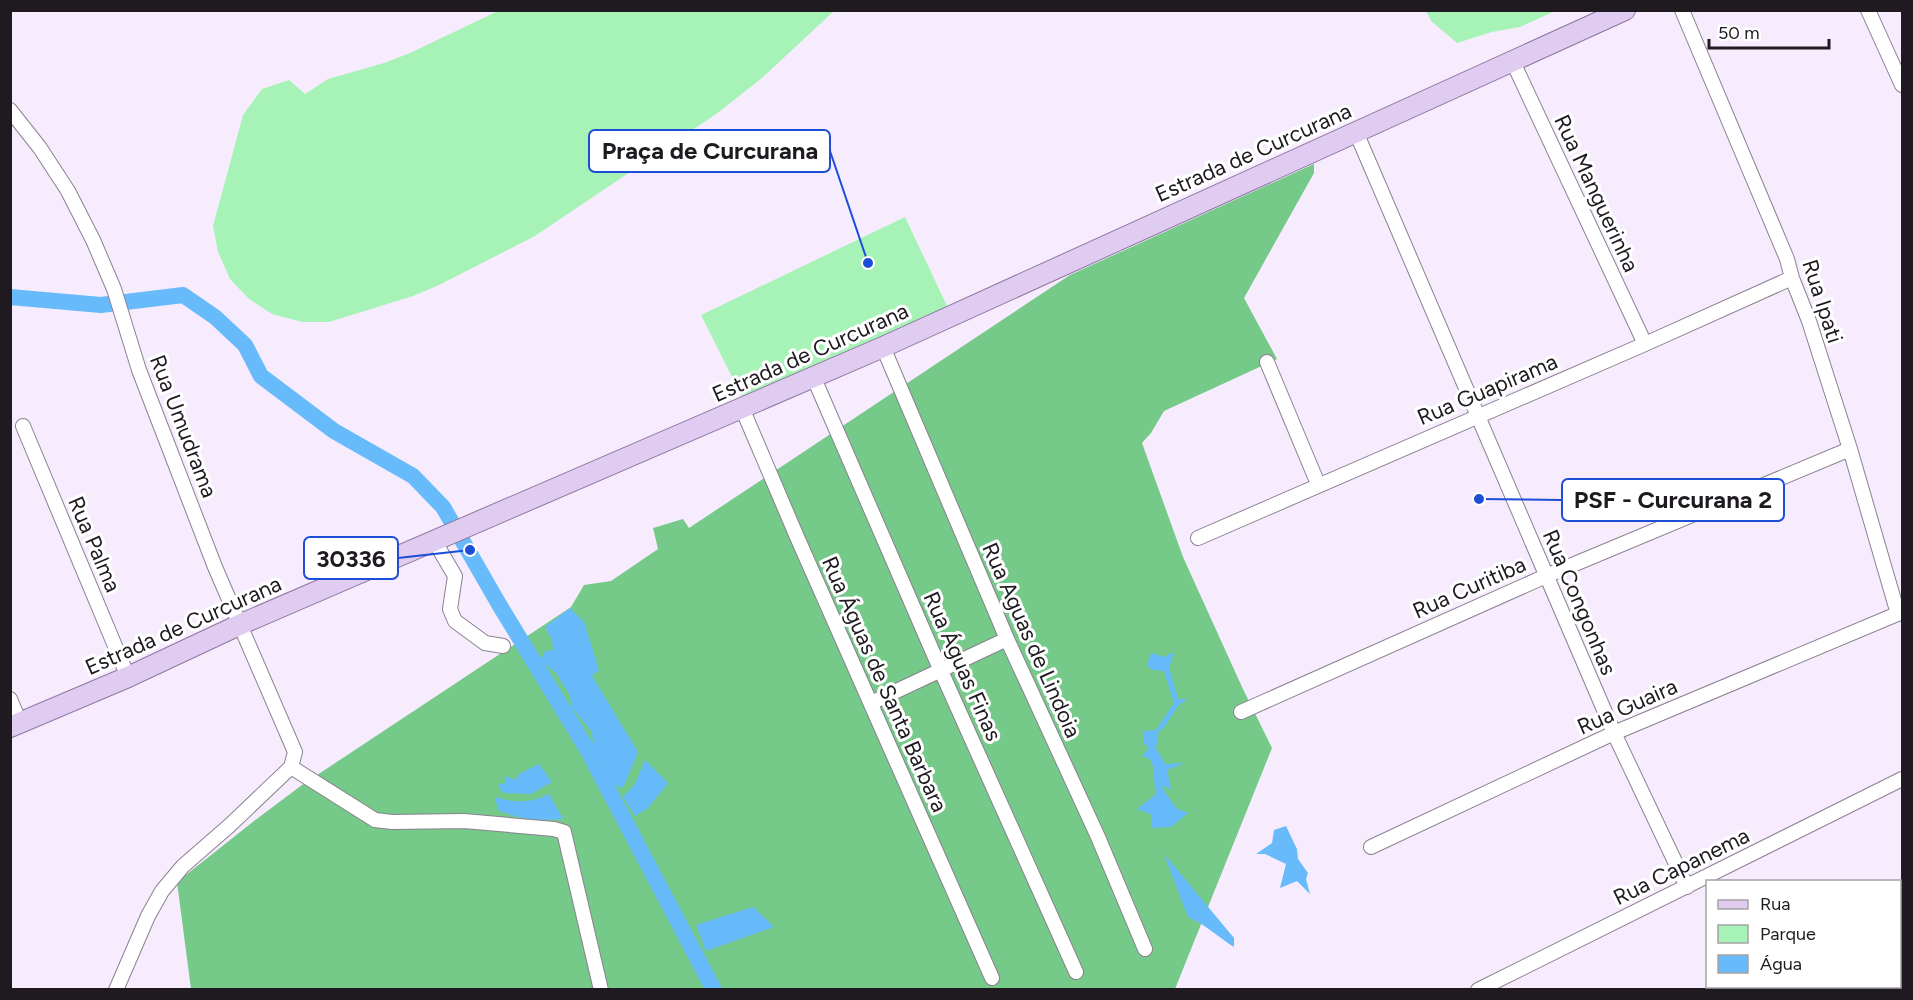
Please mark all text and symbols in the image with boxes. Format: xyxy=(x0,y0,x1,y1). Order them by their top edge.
scale bar xyxy=(1709,12,1829,50)
text: 50 m xyxy=(1718,22,1760,44)
street label: Estrada de Curcurana xyxy=(1151,97,1356,208)
street label: Rua Manguerinha xyxy=(1548,110,1645,276)
callout: Praça de Curcurana xyxy=(589,130,830,172)
text: Praça de Curcurana xyxy=(602,136,818,165)
street label: Rua Ipati xyxy=(1796,256,1849,346)
street label: Estrada de Curcurana xyxy=(708,297,913,408)
street label: Rua Guapirama xyxy=(1413,348,1561,431)
street label: Rua Umudrama xyxy=(144,351,223,501)
callout: PSF - Curcurana 2 xyxy=(1562,479,1784,521)
text: PSF - Curcurana 2 xyxy=(1574,485,1772,514)
street label: Rua Palma xyxy=(62,492,127,596)
street label: Rua Congonhas xyxy=(1537,525,1622,679)
callout: 30336 xyxy=(304,537,398,579)
street label: Rua Aguas de Lindoia xyxy=(976,538,1087,742)
text: 30336 xyxy=(316,544,386,573)
street label: Rua Curitiba xyxy=(1408,551,1530,624)
street label: Rua Águas de Santa Barbara xyxy=(816,552,953,816)
street label: Estrada de Curcurana xyxy=(81,570,286,681)
street label: Rua Águas Finas xyxy=(918,587,1008,745)
street label: Rua Guaira xyxy=(1573,672,1681,740)
street label: Rua Capanema xyxy=(1609,822,1754,911)
legend xyxy=(1706,880,1901,988)
text: Rua xyxy=(1760,893,1791,915)
text: Parque xyxy=(1760,923,1816,945)
text: Água xyxy=(1760,953,1802,975)

